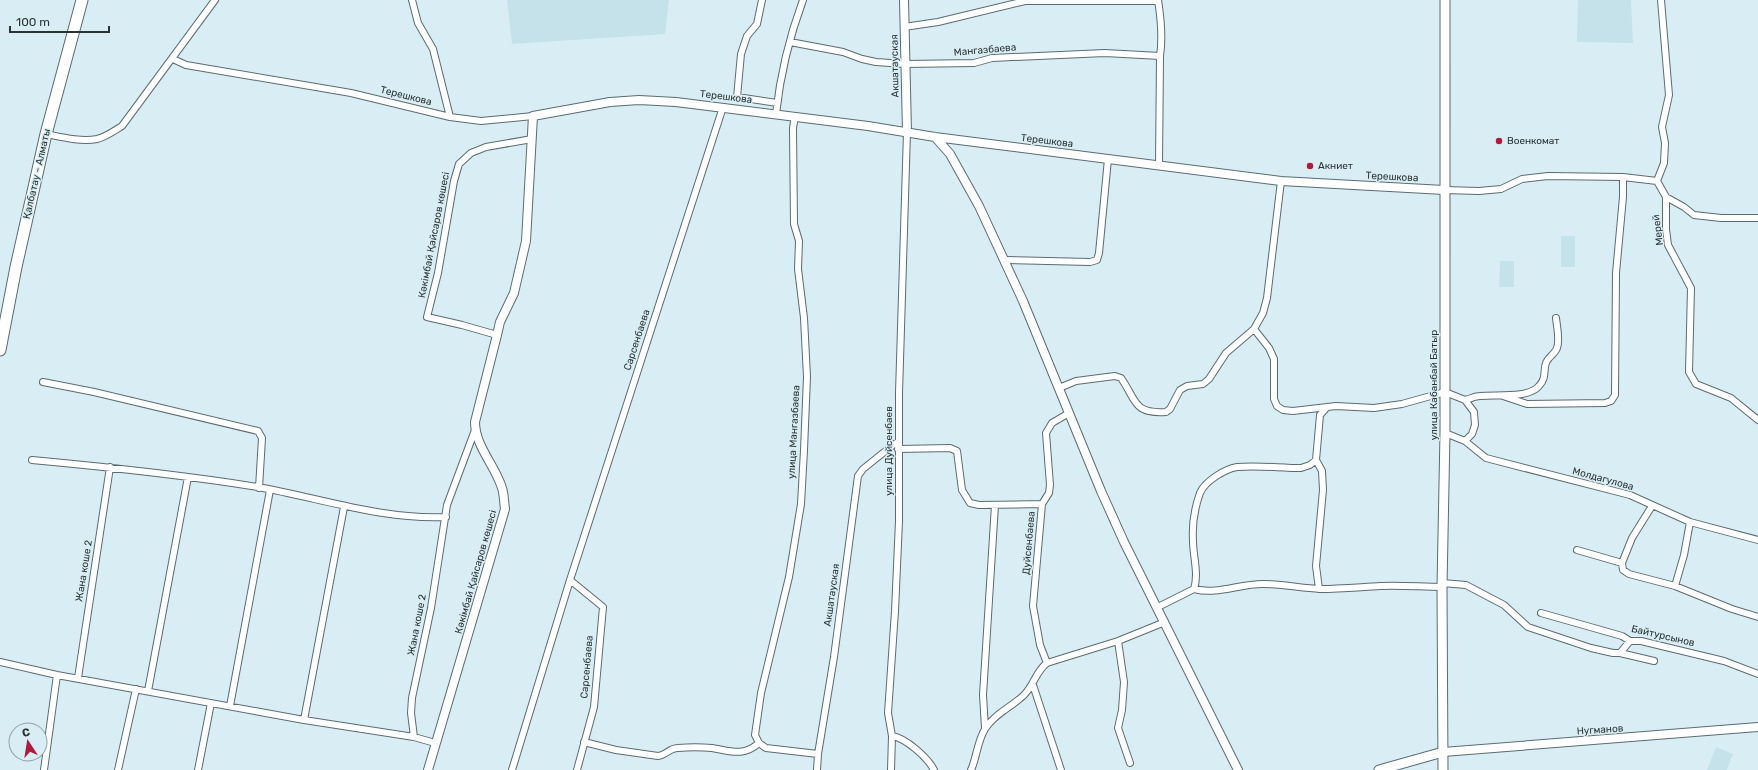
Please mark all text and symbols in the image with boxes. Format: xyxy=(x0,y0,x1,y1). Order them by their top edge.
scale bar xyxy=(10,8,109,34)
text: 100 m xyxy=(16,15,50,29)
street label: Акшатауская xyxy=(888,34,902,98)
street label: Мангазбаева xyxy=(953,41,1017,59)
street label: Терешкова xyxy=(379,84,433,108)
street label: Терешкова xyxy=(699,88,753,106)
street label: Қалбатау - Алматы xyxy=(21,128,53,220)
street label: Терешкова xyxy=(1020,132,1074,150)
place label: Военкомат xyxy=(1507,135,1559,147)
marker: Военкомат xyxy=(1494,136,1504,146)
place label: Акниет xyxy=(1318,160,1353,172)
marker: Акниет xyxy=(1305,161,1315,171)
street label: Терешкова xyxy=(1365,170,1419,184)
street label: Кәкімбай Қайсаров көшесі xyxy=(416,171,452,299)
street label: Мерей xyxy=(1650,214,1666,246)
street label: Сарсенбаева xyxy=(621,308,653,372)
street label: улица Кабанбай Батыр xyxy=(1428,330,1440,440)
street label: улица Мангазбаева xyxy=(786,385,802,479)
street label: улица Дуйсенбаев xyxy=(883,406,895,496)
street label: Молдагулова xyxy=(1571,465,1635,493)
street label: Кәкімбай Қайсаров көшесі xyxy=(453,509,499,635)
street label: Дуйсенбаева xyxy=(1020,511,1038,575)
street label: Жана коше 2 xyxy=(73,539,95,603)
street label: Акшатауская xyxy=(822,563,842,627)
street label: Жана коше 2 xyxy=(405,593,429,657)
street label: Байтурсынов xyxy=(1630,623,1696,649)
street label: Сарсенбаева xyxy=(578,635,596,699)
north arrow xyxy=(8,722,48,762)
street label: Нугманов xyxy=(1576,722,1624,738)
text: С xyxy=(21,725,31,740)

